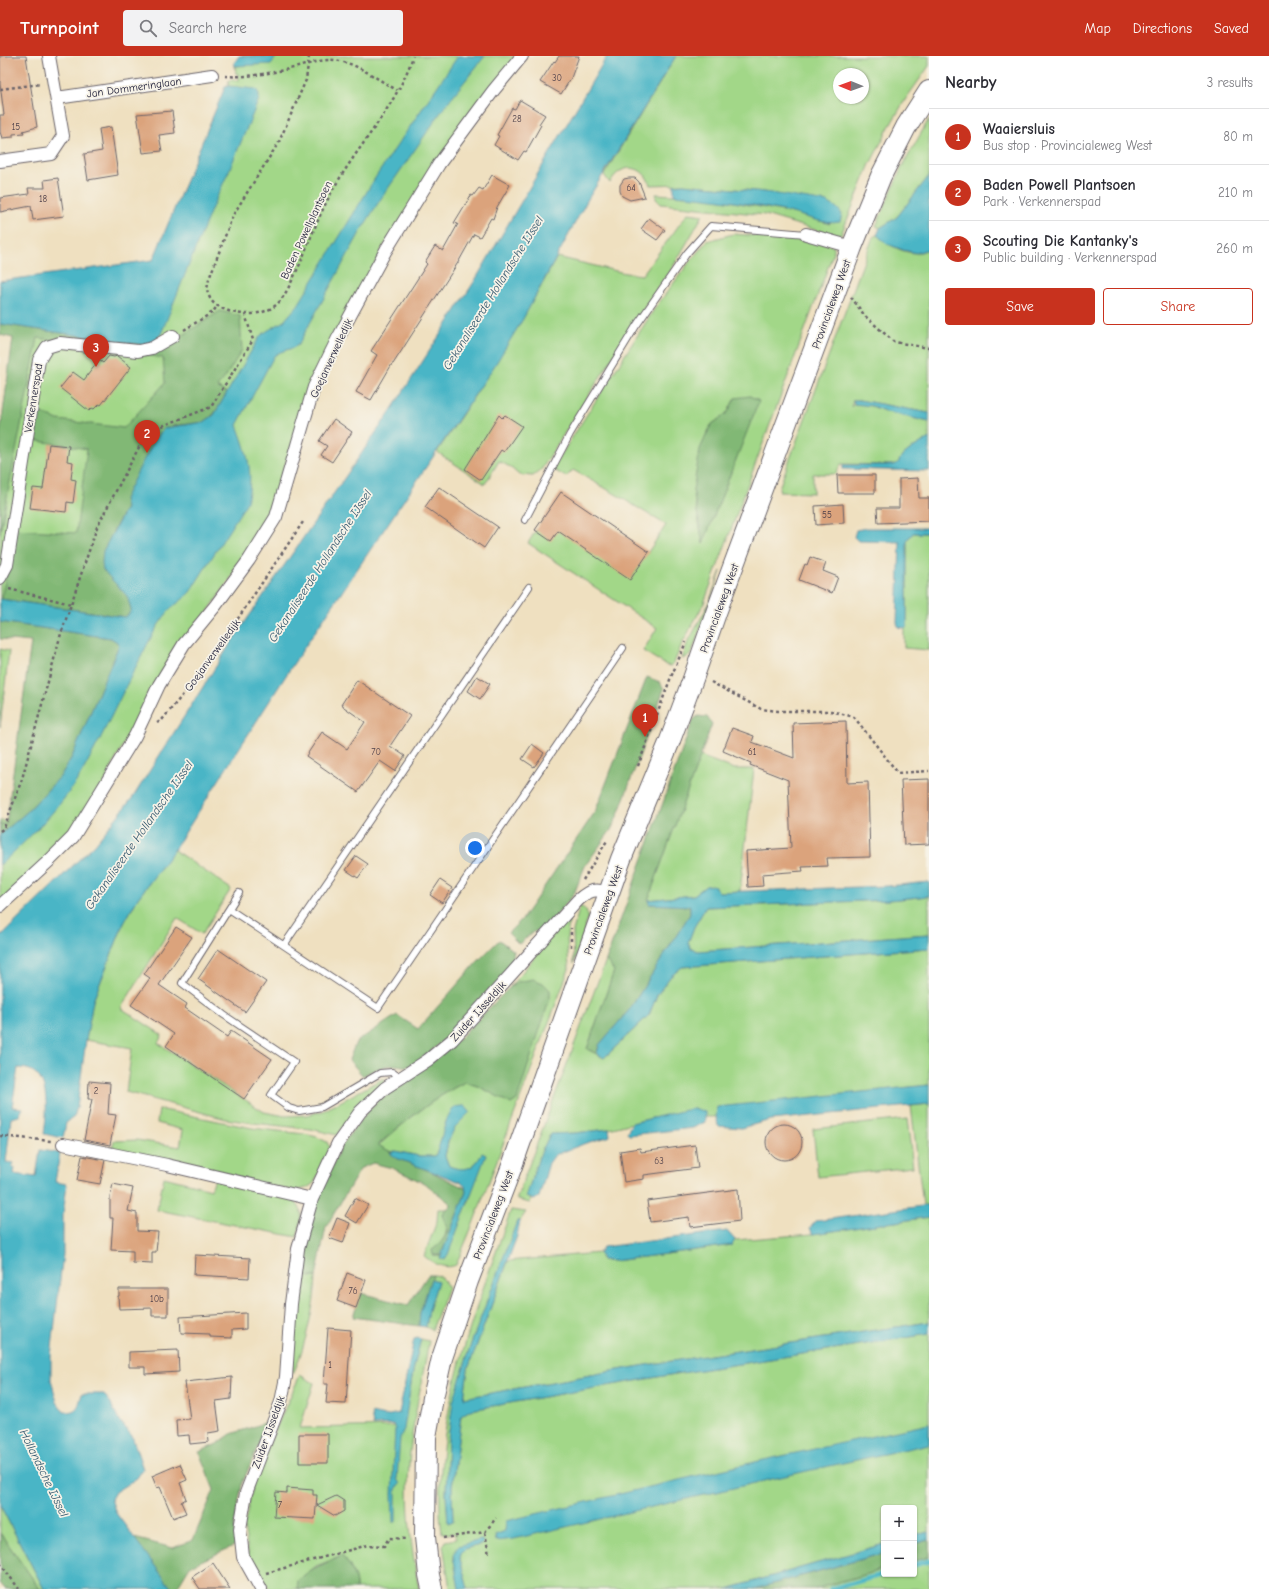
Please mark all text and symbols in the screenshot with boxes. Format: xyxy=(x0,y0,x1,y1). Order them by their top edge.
search box xyxy=(123,10,403,46)
text: Turnpoint xyxy=(20,17,99,39)
icon: search xyxy=(137,17,159,39)
text: Search here xyxy=(169,19,247,37)
text: Map xyxy=(1084,20,1111,37)
text: Directions xyxy=(1133,20,1192,37)
text: Saved xyxy=(1214,20,1249,37)
north arrow xyxy=(833,68,869,104)
house number: 30 xyxy=(552,73,562,83)
text: Nearby xyxy=(945,73,996,92)
street label: Jan Dommeringlaan xyxy=(86,74,182,101)
text: 3 results xyxy=(1207,75,1253,90)
house number: 28 xyxy=(512,114,522,124)
text: Waaiersluis xyxy=(983,120,1055,138)
house number: 15 xyxy=(12,122,20,132)
text: 1 xyxy=(955,129,961,144)
text: 80 m xyxy=(1223,129,1253,144)
text: Bus stop · Provincialeweg West xyxy=(983,138,1152,153)
text: Baden Powell Plantsoen xyxy=(983,176,1136,194)
street label: Baden Powellplantsoen xyxy=(278,179,335,281)
house number: 64 xyxy=(626,183,636,193)
text: 2 xyxy=(955,185,961,200)
text: 210 m xyxy=(1218,185,1253,200)
house number: 18 xyxy=(39,194,47,204)
text: Park · Verkennerspad xyxy=(983,194,1101,209)
water label: Gekanaliseerde Hollandsche IJssel xyxy=(440,213,546,372)
text: Scouting Die Kantanky's xyxy=(983,232,1138,250)
text: 3 xyxy=(955,241,961,256)
text: 260 m xyxy=(1216,241,1253,256)
text: Public building · Verkennerspad xyxy=(983,250,1157,265)
street label: Provincialeweg West xyxy=(809,257,854,351)
button: Save xyxy=(945,288,1095,325)
button: Share xyxy=(1103,288,1253,325)
street label: Goejanverwelledijk xyxy=(307,316,356,400)
pin: 3 xyxy=(83,334,109,367)
street label: Verkennerspad xyxy=(22,362,45,434)
pin: 2 xyxy=(134,420,160,453)
water label: Gekanaliseerde Hollandsche IJssel xyxy=(266,487,375,645)
house number: 55 xyxy=(822,510,832,520)
street label: Provincialeweg West xyxy=(697,561,742,655)
street label: Goejanverwelledijk xyxy=(182,616,243,694)
pin: 1 xyxy=(632,704,658,737)
house number: 70 xyxy=(371,747,381,757)
house number: 61 xyxy=(748,747,757,757)
water label: Gekanaliseerde Hollandsche IJssel xyxy=(82,758,196,912)
your location xyxy=(465,838,485,858)
street label: Provincialeweg West xyxy=(581,863,626,957)
street label: Zuider IJsseldijk xyxy=(448,978,509,1044)
house number: 2 xyxy=(94,1086,99,1096)
house number: 63 xyxy=(654,1156,664,1166)
street label: Provincialeweg West xyxy=(471,1168,517,1261)
house number: 76 xyxy=(348,1286,358,1296)
house number: 10b xyxy=(150,1294,164,1304)
house number: 1 xyxy=(328,1360,332,1370)
street label: Zuider IJsseldijk xyxy=(249,1393,288,1470)
water label: Hollandsche IJssel xyxy=(17,1427,71,1519)
house number: 7 xyxy=(278,1500,283,1510)
map controls xyxy=(881,1505,917,1577)
button: + xyxy=(881,1505,917,1541)
button: − xyxy=(881,1541,917,1577)

